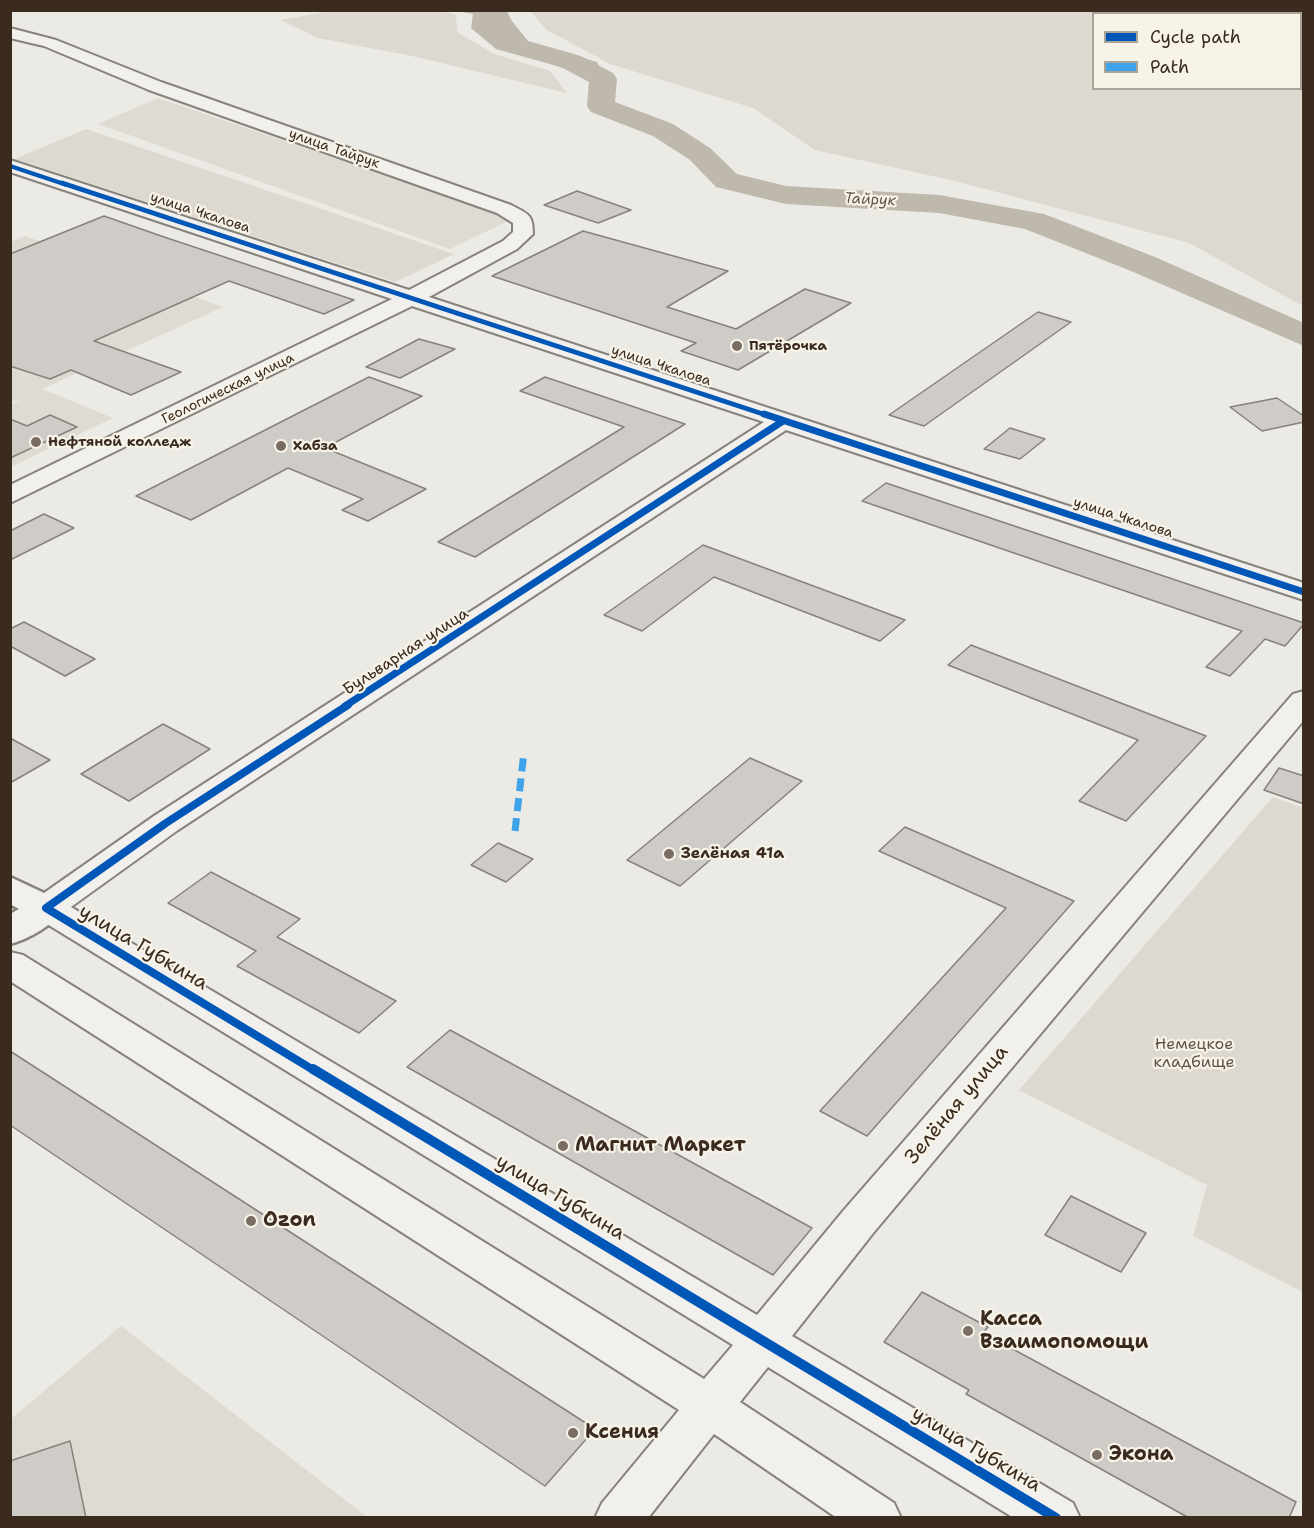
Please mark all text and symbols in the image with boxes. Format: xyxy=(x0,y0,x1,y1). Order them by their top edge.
legend xyxy=(1092,12,1302,90)
text: Cycle path xyxy=(1150,25,1241,49)
text: Path xyxy=(1150,55,1189,79)
street label: улица Тайрук xyxy=(286,126,382,172)
street label: улица Чкалова xyxy=(148,189,252,237)
water label: Тайрук xyxy=(844,190,896,210)
place label: Пятёрочка xyxy=(749,338,827,354)
marker: Пятёрочка xyxy=(730,339,744,353)
street label: улица Чкалова xyxy=(609,342,713,390)
street label: Геологическая улица xyxy=(159,350,297,428)
place label: Нефтяной колледж xyxy=(48,434,191,450)
marker: Нефтяной колледж xyxy=(29,435,43,449)
place label: Хабза xyxy=(293,438,338,454)
marker: Хабза xyxy=(274,439,288,453)
street label: улица Чкалова xyxy=(1071,494,1175,542)
street label: Бульварная улица xyxy=(340,604,472,700)
place label: Зелёная 41а xyxy=(681,844,784,864)
marker: Зелёная 41а xyxy=(662,847,676,861)
street label: улица Губкина xyxy=(74,900,212,996)
park label: Немецкое кладбище xyxy=(1153,1035,1235,1073)
street label: Зелёная улица xyxy=(900,1041,1014,1169)
place label: Магнит Маркет xyxy=(575,1134,746,1158)
marker: Магнит Маркет xyxy=(556,1139,570,1153)
street label: улица Губкина xyxy=(491,1150,629,1246)
place label: Ozon xyxy=(263,1209,316,1233)
marker: Ozon xyxy=(244,1214,258,1228)
place label: Касса Взаимопомощи xyxy=(980,1308,1148,1355)
marker: Касса Взаимопомощи xyxy=(961,1324,975,1338)
street label: улица Губкина xyxy=(907,1402,1045,1498)
place label: Ксения xyxy=(585,1421,659,1445)
marker: Ксения xyxy=(566,1426,580,1440)
place label: Экона xyxy=(1109,1443,1173,1467)
marker: Экона xyxy=(1090,1448,1104,1462)

